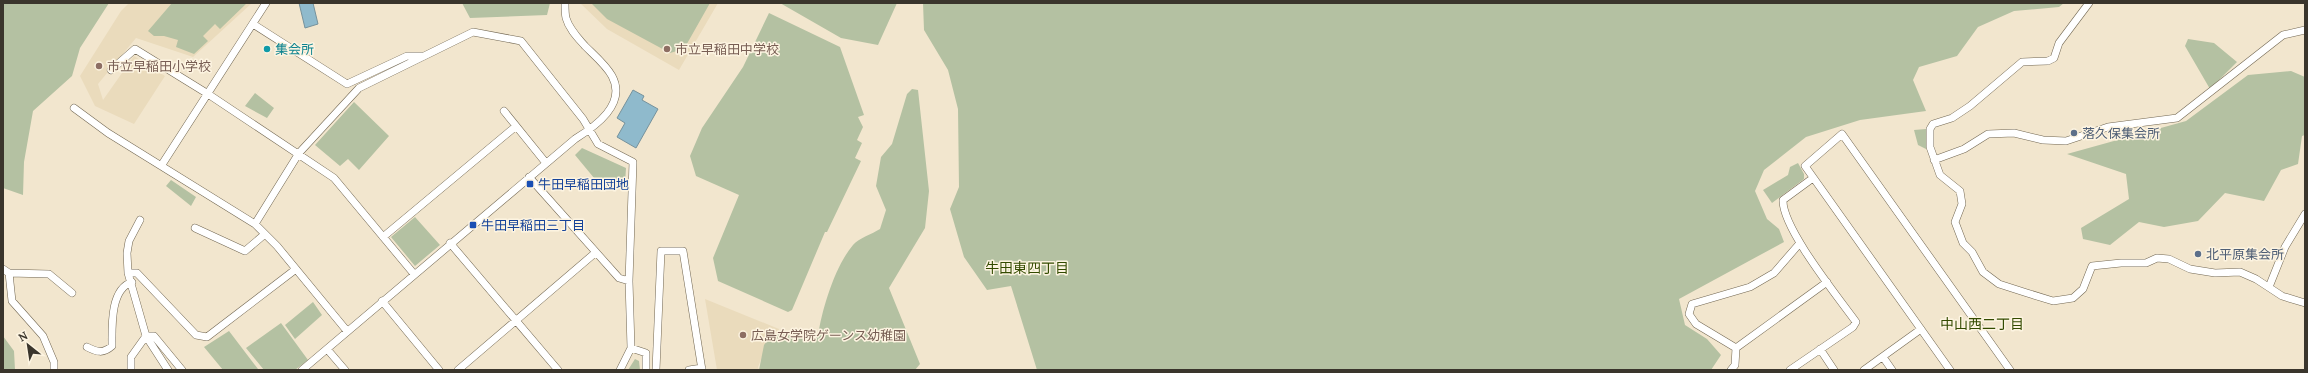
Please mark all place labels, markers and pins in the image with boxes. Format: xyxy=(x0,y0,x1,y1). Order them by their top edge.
place label: 集会所 xyxy=(275,41,314,58)
place label: 市立早稲田中学校 xyxy=(675,41,779,58)
marker: 集会所 xyxy=(262,44,272,54)
marker: 市立早稲田中学校 xyxy=(662,44,672,54)
place label: 市立早稲田小学校 xyxy=(107,58,211,75)
marker: 市立早稲田小学校 xyxy=(94,61,104,71)
place label: 落久保集会所 xyxy=(2082,125,2160,142)
marker: 落久保集会所 xyxy=(2069,128,2079,138)
place label: 牛田早稲田団地 xyxy=(538,176,629,193)
marker: 牛田早稲田団地 xyxy=(525,179,535,189)
place label: 牛田早稲田三丁目 xyxy=(481,217,585,234)
marker: 牛田早稲田三丁目 xyxy=(468,220,478,230)
place label: 北平原集会所 xyxy=(2206,246,2284,263)
marker: 北平原集会所 xyxy=(2193,249,2203,259)
place label: 広島女学院ゲーンス幼稚園 xyxy=(751,327,906,344)
marker: 広島女学院ゲーンス幼稚園 xyxy=(738,330,748,340)

